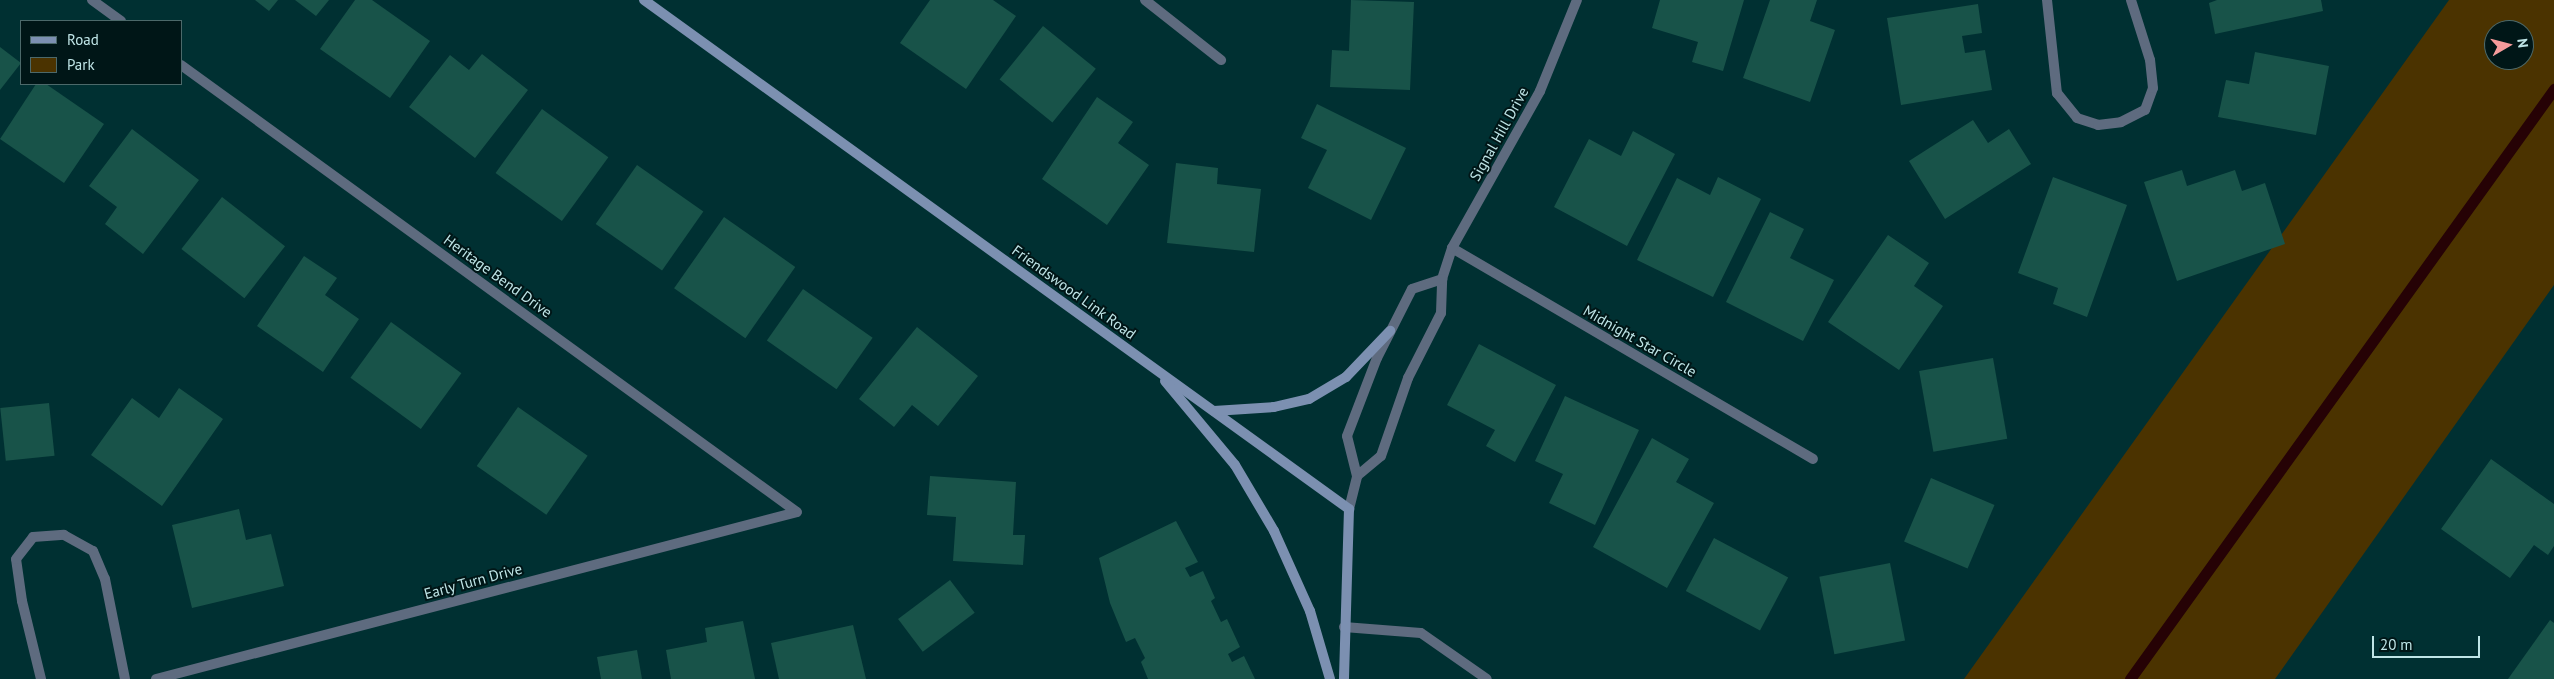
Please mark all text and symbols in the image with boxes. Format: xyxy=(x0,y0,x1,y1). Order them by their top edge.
legend xyxy=(20,20,182,85)
north arrow xyxy=(2484,20,2534,70)
text: Road xyxy=(67,30,99,49)
text: N xyxy=(2513,37,2532,49)
text: Park xyxy=(67,55,95,74)
street label: Signal Hill Drive xyxy=(1466,84,1532,184)
street label: Heritage Bend Drive xyxy=(440,231,556,321)
street label: Friendswood Link Road xyxy=(1008,241,1140,343)
street label: Midnight Star Circle xyxy=(1580,301,1700,381)
street label: Early Turn Drive xyxy=(422,559,524,603)
scale bar xyxy=(2374,626,2482,658)
text: 20 m xyxy=(2380,635,2413,654)

